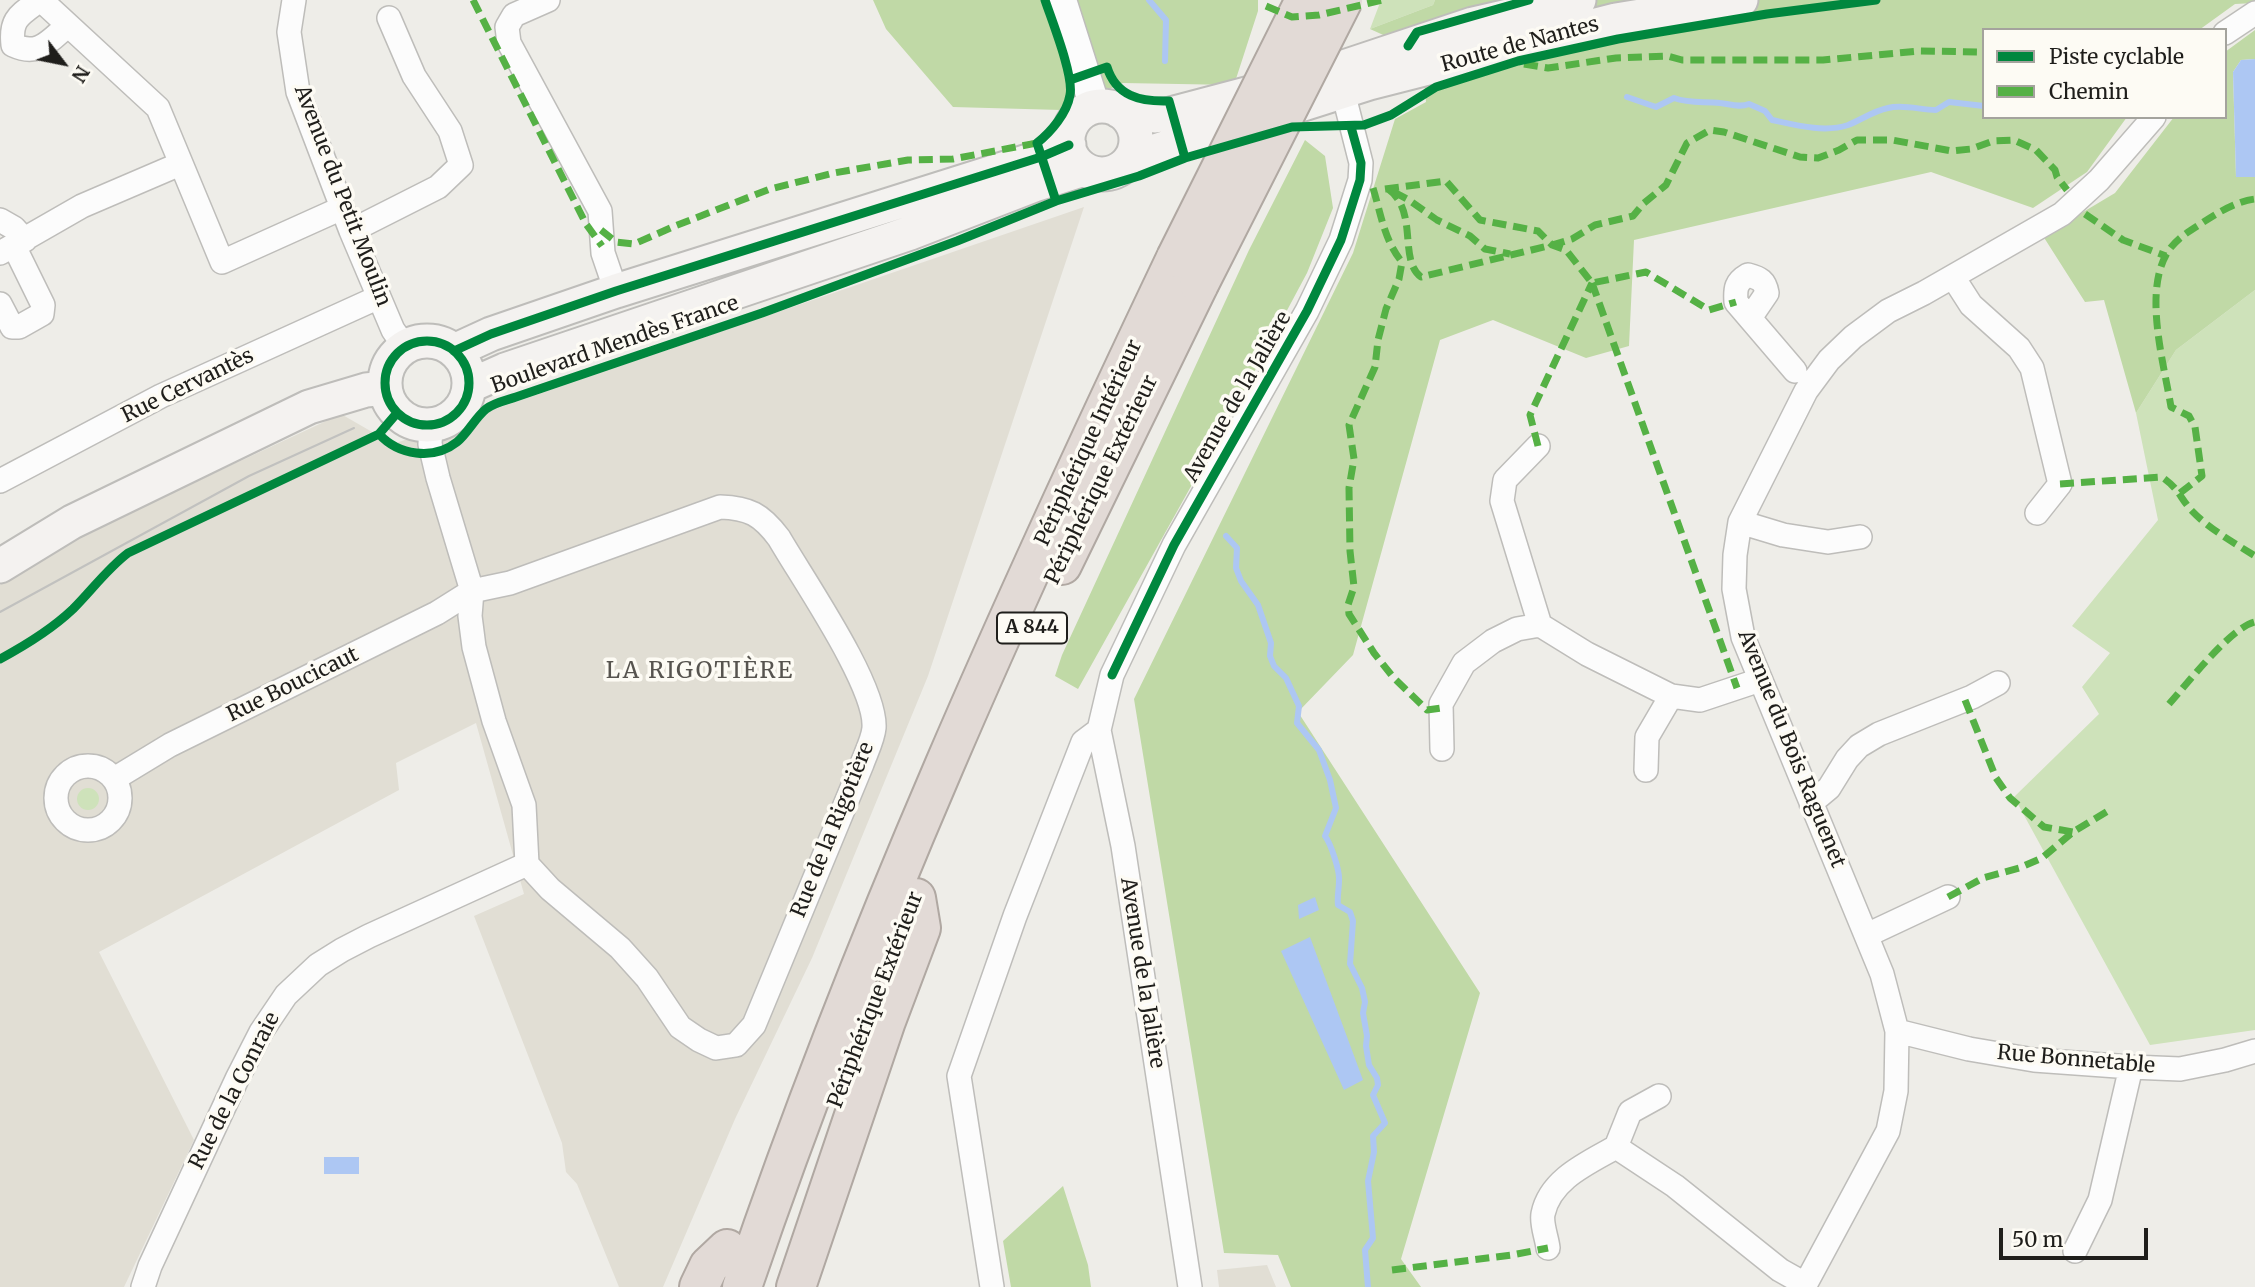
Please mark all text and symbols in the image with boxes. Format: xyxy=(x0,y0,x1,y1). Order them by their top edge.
street label: Route de Nantes xyxy=(1438,12,1602,78)
north arrow xyxy=(28,28,98,98)
legend xyxy=(1982,28,2227,119)
text: Piste cyclable xyxy=(2049,43,2184,70)
text: N xyxy=(67,61,95,87)
text: Chemin xyxy=(2049,78,2129,105)
street label: Avenue du Petit Moulin xyxy=(288,82,396,310)
street label: Boulevard Mendès France xyxy=(488,291,742,399)
street label: Avenue de la Jalière xyxy=(1179,307,1297,487)
street label: Périphérique Intérieur xyxy=(1030,336,1148,550)
street label: Rue Cervantès xyxy=(118,343,258,429)
street label: Périphérique Extérieur xyxy=(1040,371,1164,589)
road number: A 844 xyxy=(997,612,1067,643)
street label: Avenue du Bois Raguenet xyxy=(1732,626,1850,872)
street label: Rue Boucicaut xyxy=(223,642,363,728)
district label: LA RIGOTIÈRE xyxy=(607,657,793,685)
street label: Rue de la Rigotière xyxy=(786,739,880,921)
street label: Avenue de la Jalière xyxy=(1114,876,1170,1070)
street label: Périphérique Extérieur xyxy=(823,888,929,1112)
street label: Rue de la Conraie xyxy=(185,1008,285,1174)
street label: Rue Bonnetable xyxy=(1996,1041,2156,1079)
scale bar xyxy=(2003,1214,2152,1258)
text: 50 m xyxy=(2012,1226,2063,1253)

